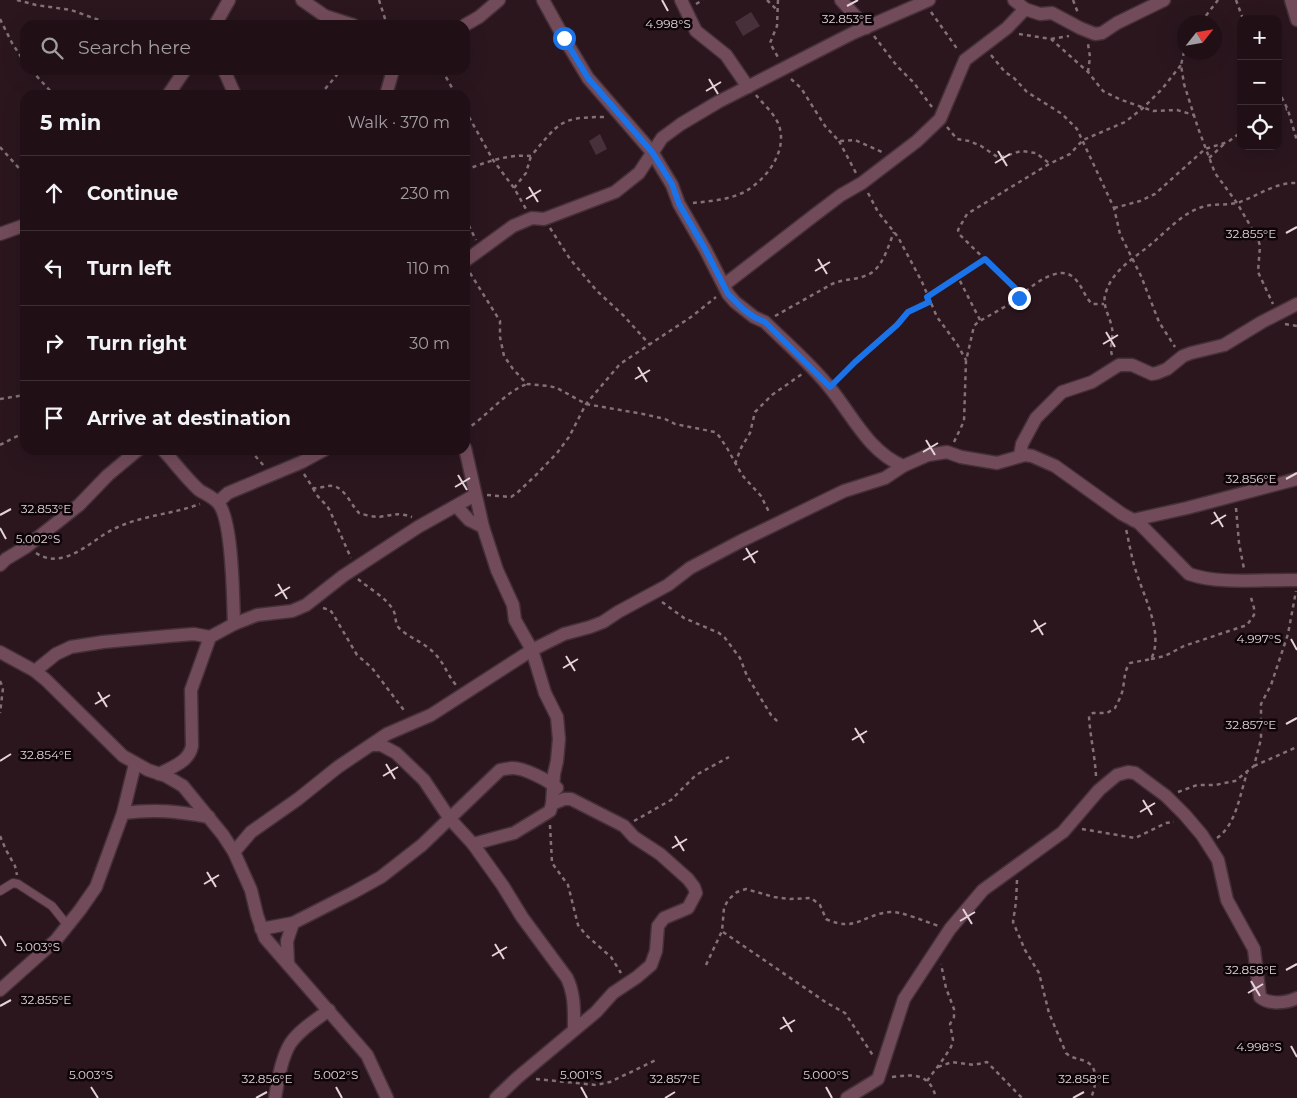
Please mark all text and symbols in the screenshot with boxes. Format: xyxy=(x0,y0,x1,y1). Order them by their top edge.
text: 32.853°E xyxy=(822,11,872,26)
north arrow xyxy=(1177,15,1222,60)
map controls xyxy=(1237,15,1282,150)
button: + xyxy=(1237,15,1282,60)
text: 4.998°S xyxy=(645,16,691,31)
search box xyxy=(20,20,470,75)
route start xyxy=(553,27,576,50)
icon: search xyxy=(38,34,66,62)
text: Search here xyxy=(78,36,191,59)
button: − xyxy=(1237,60,1282,105)
button: locate xyxy=(1237,105,1282,150)
text: 5 min xyxy=(40,110,101,135)
text: Walk · 370 m xyxy=(348,113,450,132)
icon: ahead xyxy=(40,179,68,207)
text: Continue xyxy=(87,182,178,205)
text: 230 m xyxy=(400,184,450,203)
text: 32.855°E xyxy=(1226,226,1276,241)
icon: left xyxy=(40,254,68,282)
text: Turn left xyxy=(87,257,172,280)
text: 110 m xyxy=(407,259,450,278)
route end xyxy=(1008,287,1031,310)
icon: right xyxy=(40,329,68,357)
text: Turn right xyxy=(87,332,187,355)
text: 30 m xyxy=(409,334,450,353)
icon: arrive xyxy=(40,404,68,432)
text: Arrive at destination xyxy=(87,407,291,430)
text: 32.856°E xyxy=(1226,471,1276,486)
text: 32.853°E xyxy=(21,501,71,516)
text: 5.002°S xyxy=(16,531,60,546)
text: 4.997°S xyxy=(1236,631,1282,646)
text: 32.857°E xyxy=(1226,717,1276,732)
text: 32.854°E xyxy=(20,747,72,762)
text: 5.003°S xyxy=(16,939,60,954)
text: 32.858°E xyxy=(1225,962,1277,977)
text: 32.855°E xyxy=(21,992,71,1007)
text: 4.998°S xyxy=(1236,1039,1282,1054)
text: 5.003°S xyxy=(69,1067,113,1082)
text: 5.002°S xyxy=(314,1067,358,1082)
text: 5.001°S xyxy=(560,1067,602,1082)
text: 5.000°S xyxy=(803,1067,849,1082)
text: 32.856°E xyxy=(242,1071,292,1086)
text: 32.857°E xyxy=(650,1071,700,1086)
text: 32.858°E xyxy=(1058,1071,1110,1086)

